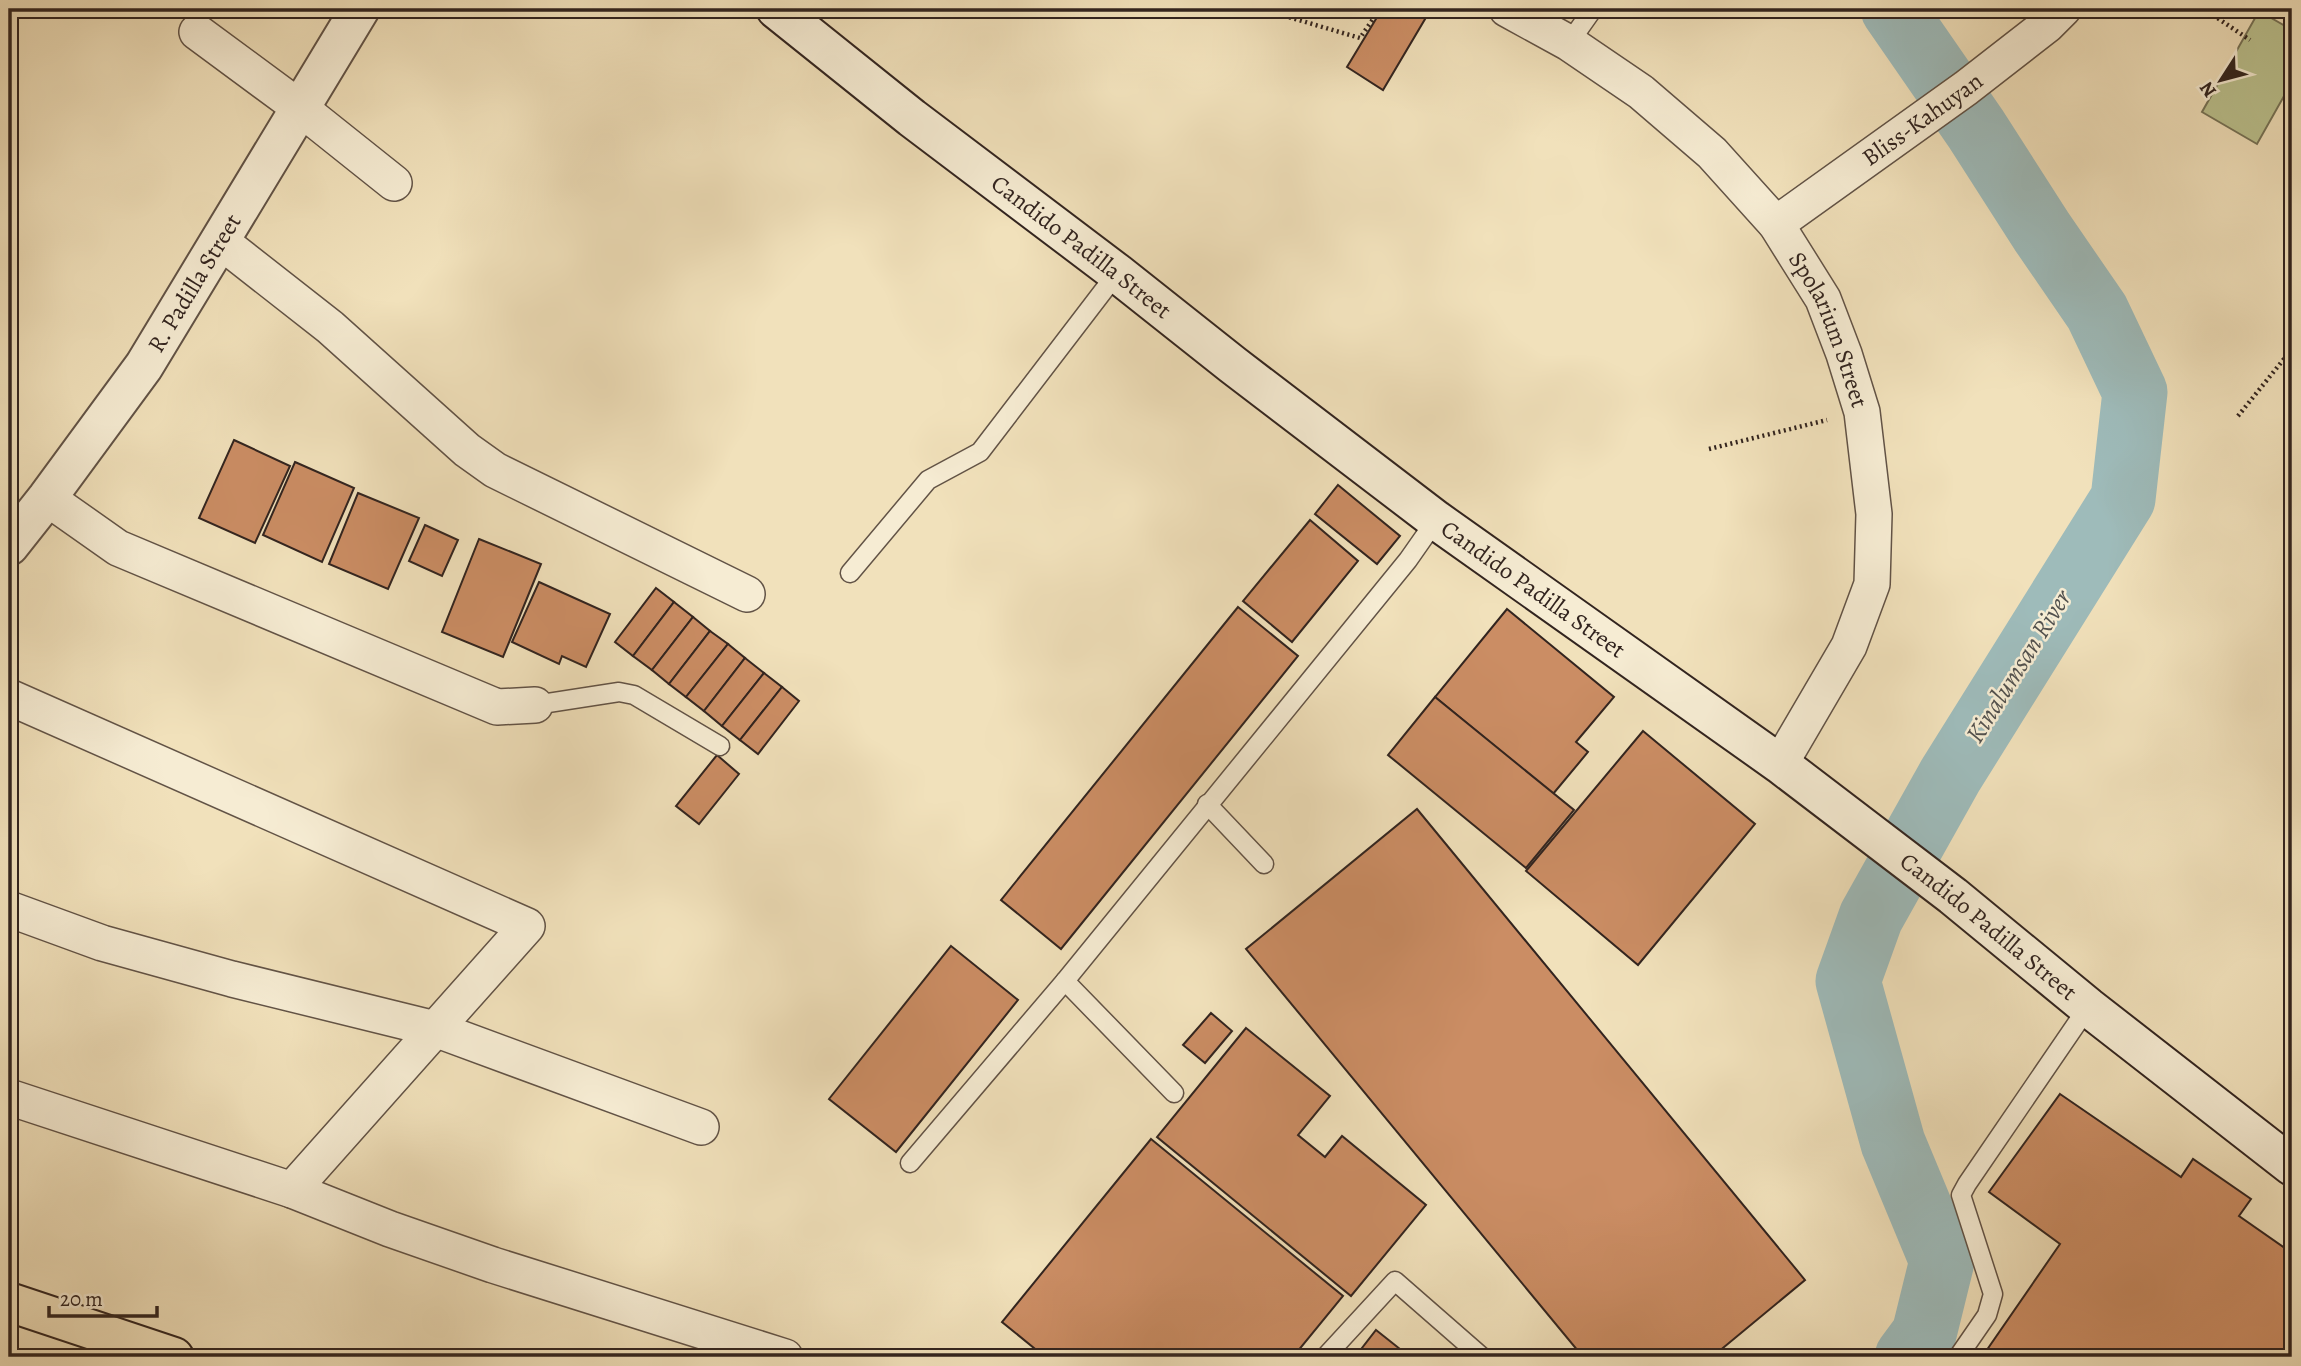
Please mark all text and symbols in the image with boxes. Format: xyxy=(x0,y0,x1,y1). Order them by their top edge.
north arrow xyxy=(2186,46,2256,116)
street label: Bliss-Kahuyan xyxy=(1856,65,1989,173)
text: N xyxy=(2193,76,2223,103)
street label: Candido Padilla Street xyxy=(985,167,1178,326)
street label: R. Padilla Street xyxy=(140,208,248,358)
street label: Spolarium Street xyxy=(1781,246,1876,412)
street label: Candido Padilla Street xyxy=(1435,513,1632,665)
water label: Kinalumsan River xyxy=(1957,582,2080,750)
street label: Candido Padilla Street xyxy=(1894,845,2084,1008)
scale bar xyxy=(49,1275,158,1319)
text: 20 m xyxy=(60,1285,103,1313)

